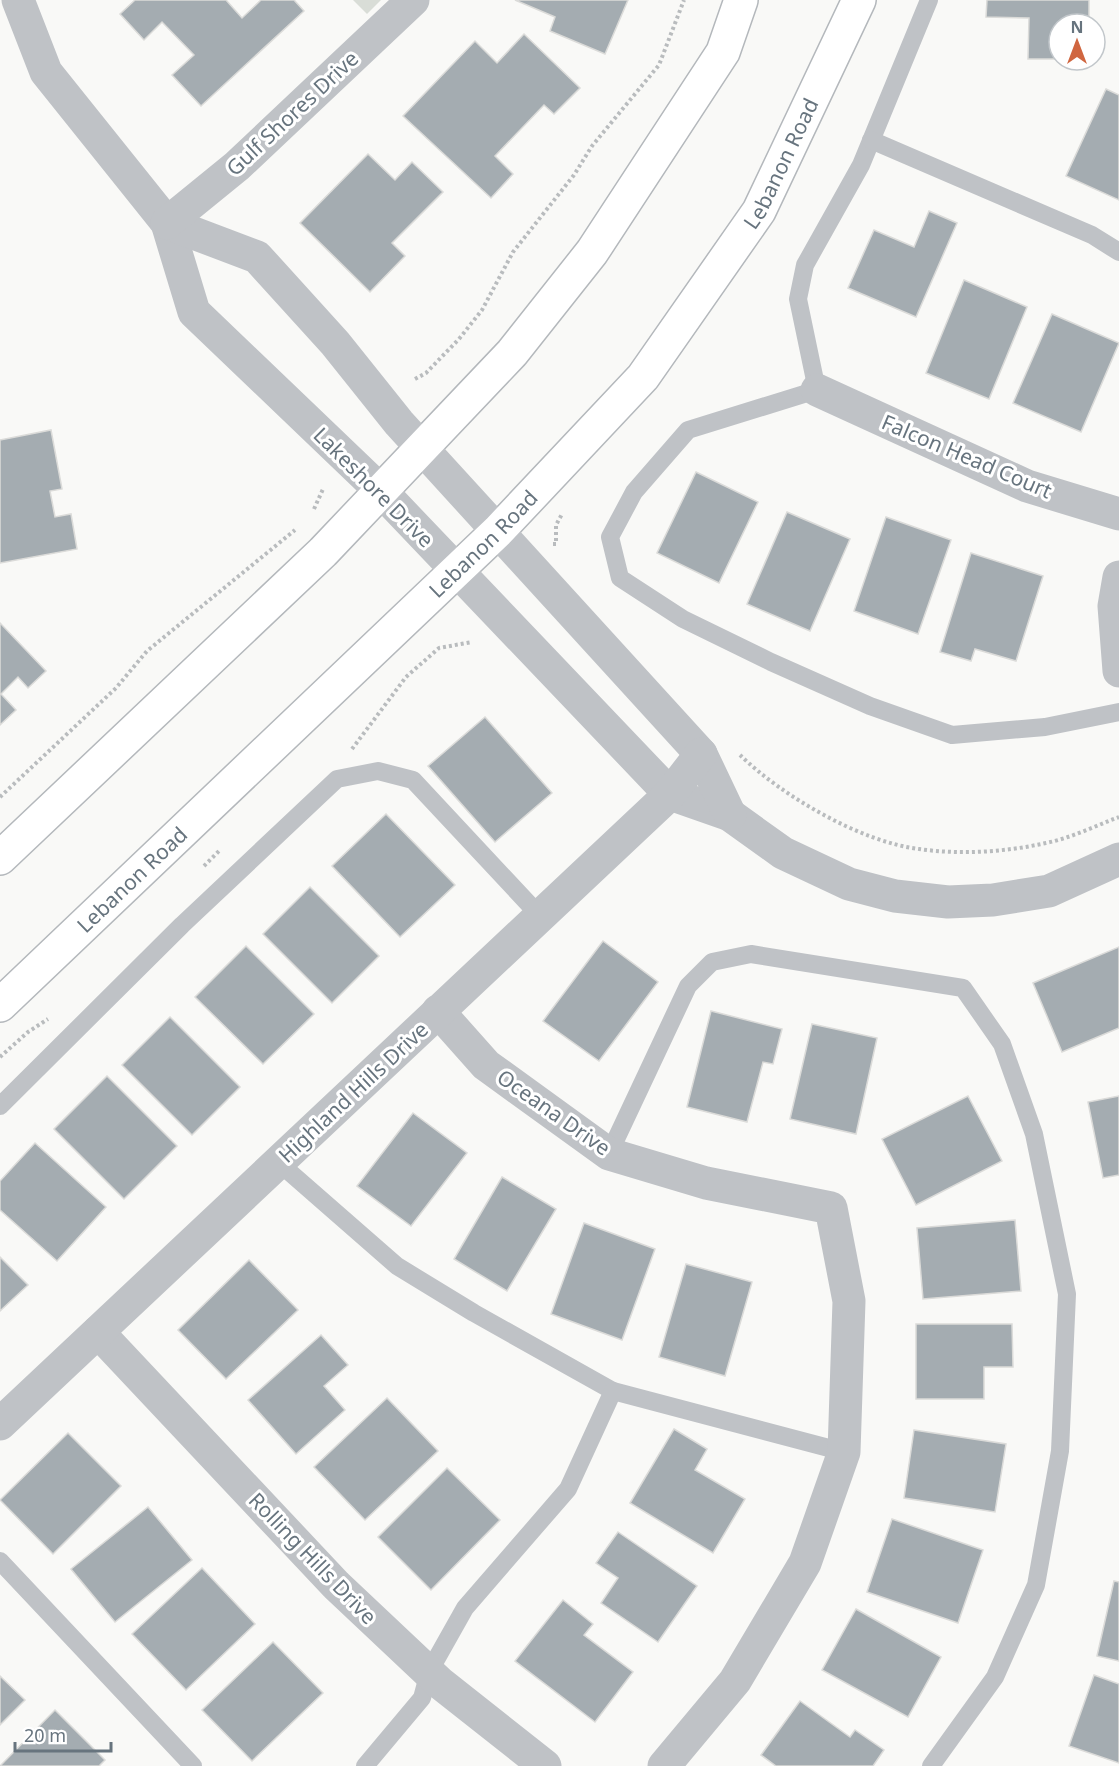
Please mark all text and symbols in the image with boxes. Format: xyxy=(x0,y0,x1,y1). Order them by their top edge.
north arrow xyxy=(1047,12,1107,72)
text: N xyxy=(1070,16,1084,38)
street label: Gulf Shores Drive xyxy=(220,44,364,182)
street label: Lebanon Road xyxy=(737,93,825,234)
street label: Falcon Head Court xyxy=(878,408,1057,505)
street label: Lakeshore Drive xyxy=(308,421,440,553)
street label: Lebanon Road xyxy=(423,484,544,604)
street label: Lebanon Road xyxy=(71,820,193,939)
street label: Highland Hills Drive xyxy=(272,1015,434,1169)
street label: Oceana Drive xyxy=(492,1063,616,1161)
street label: Rolling Hills Drive xyxy=(243,1486,383,1630)
scale bar xyxy=(15,1715,111,1753)
text: 20 m xyxy=(24,1723,66,1747)

